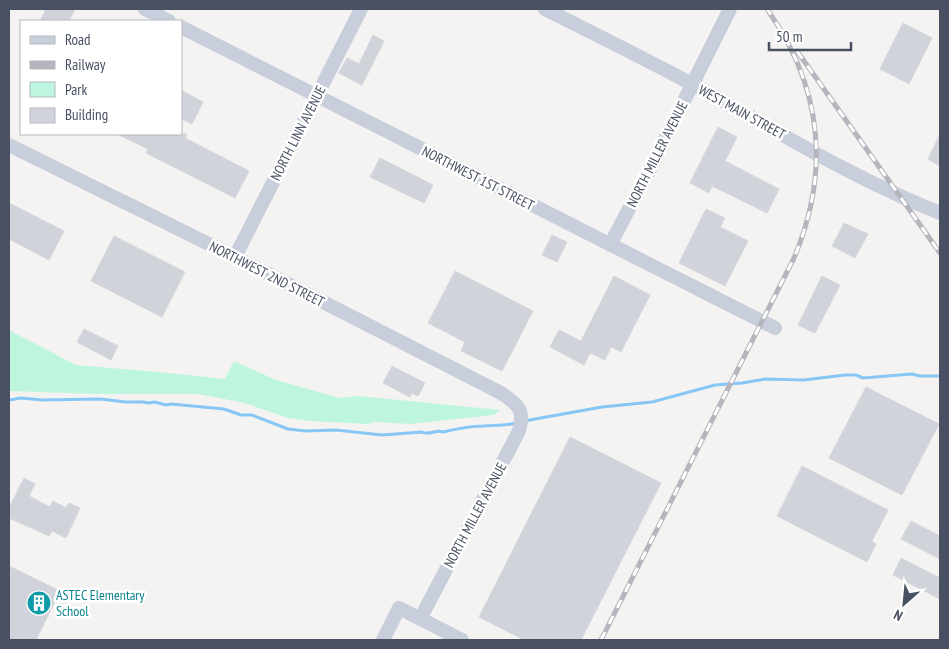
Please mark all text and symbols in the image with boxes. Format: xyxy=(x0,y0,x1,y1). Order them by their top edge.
legend xyxy=(20,20,182,135)
scale bar xyxy=(769,20,852,52)
text: 50 m xyxy=(776,27,802,46)
text: Road xyxy=(65,30,91,49)
text: Railway xyxy=(65,55,106,74)
text: Park xyxy=(65,80,87,99)
street label: WEST MAIN STREET xyxy=(695,81,789,144)
street label: NORTH LINN AVENUE xyxy=(266,83,330,183)
street label: NORTH MILLER AVENUE xyxy=(623,98,691,210)
text: Building xyxy=(65,105,108,124)
street label: NORTHWEST 1ST STREET xyxy=(419,142,538,214)
street label: NORTHWEST 2ND STREET xyxy=(207,237,328,311)
street label: NORTH MILLER AVENUE xyxy=(440,459,510,571)
north arrow xyxy=(879,579,929,629)
place label: ASTEC Elementary School xyxy=(56,586,145,620)
building icon: ASTEC Elementary School xyxy=(26,590,52,616)
text: N xyxy=(891,606,906,625)

